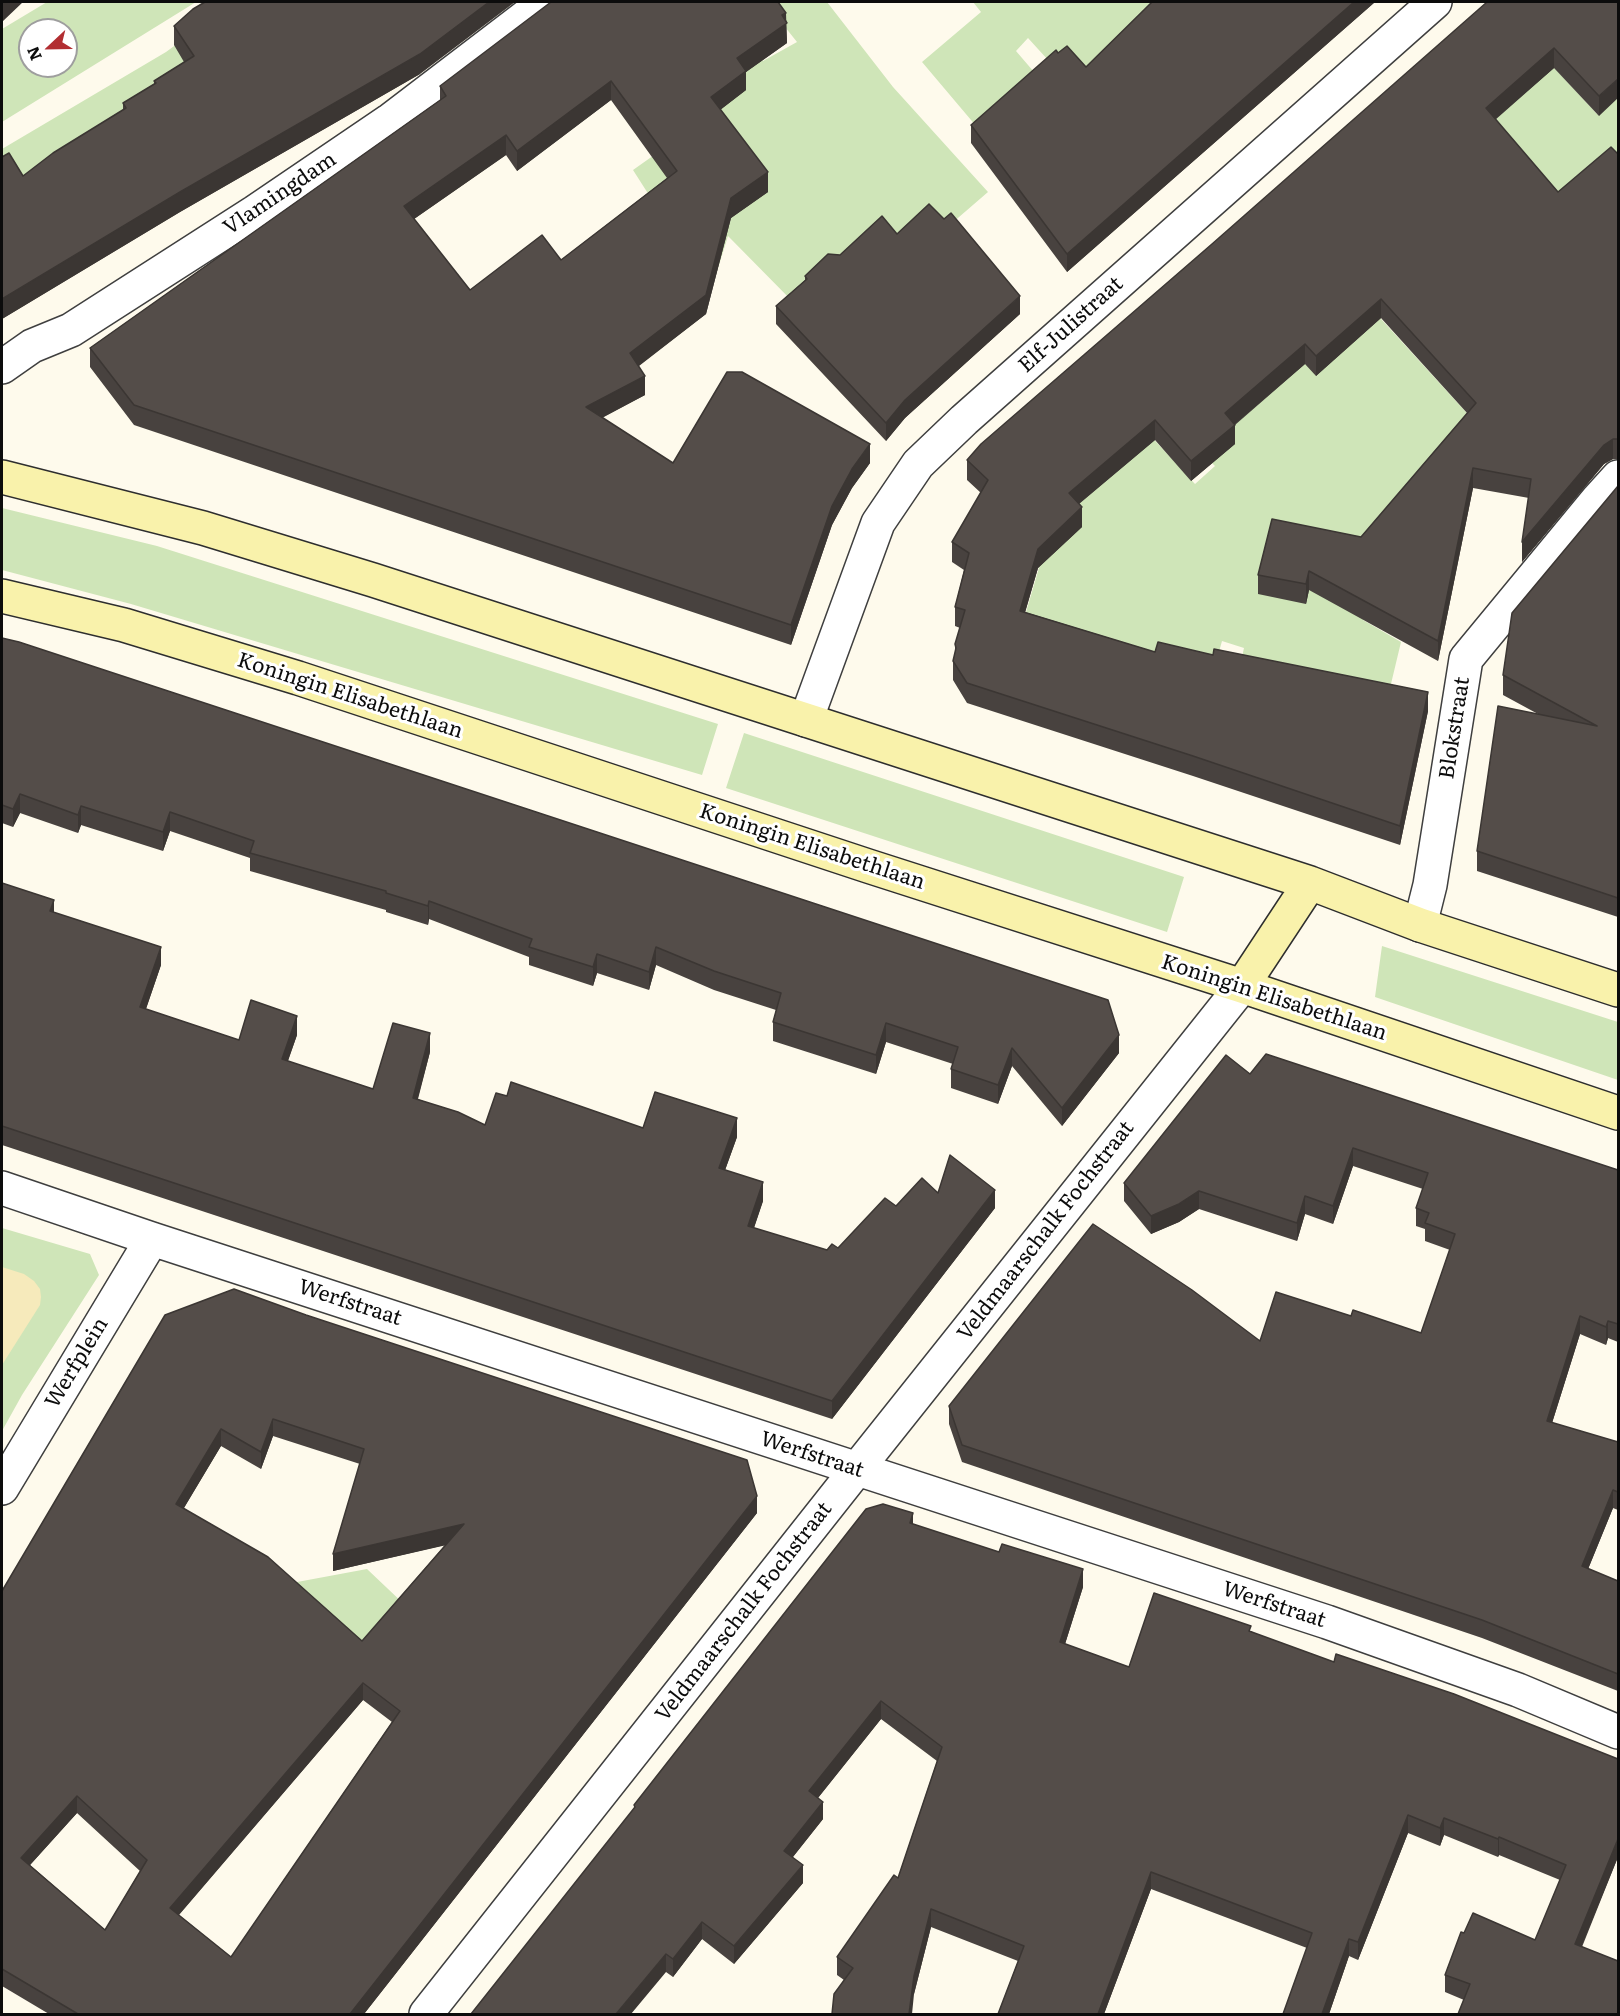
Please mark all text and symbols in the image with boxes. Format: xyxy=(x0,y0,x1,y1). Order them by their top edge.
north arrow xyxy=(18,18,78,78)
text: N xyxy=(20,43,47,65)
street label: Vlamingdam xyxy=(219,147,341,241)
street label: Elf-Julistraat xyxy=(1014,272,1128,378)
street label: Koningin Elisabethlaan xyxy=(234,648,466,744)
street label: Blokstraat xyxy=(1434,675,1476,781)
street label: Koningin Elisabethlaan xyxy=(696,799,928,895)
street label: Koningin Elisabethlaan xyxy=(1158,950,1390,1046)
street label: Veldmaarschalk Fochstraat xyxy=(952,1116,1140,1346)
street label: Werfstraat xyxy=(295,1274,405,1332)
street label: Werfplein xyxy=(40,1313,114,1413)
street label: Werfstraat xyxy=(757,1426,867,1484)
street label: Veldmaarschalk Fochstraat xyxy=(650,1497,838,1727)
street label: Werfstraat xyxy=(1219,1576,1329,1634)

